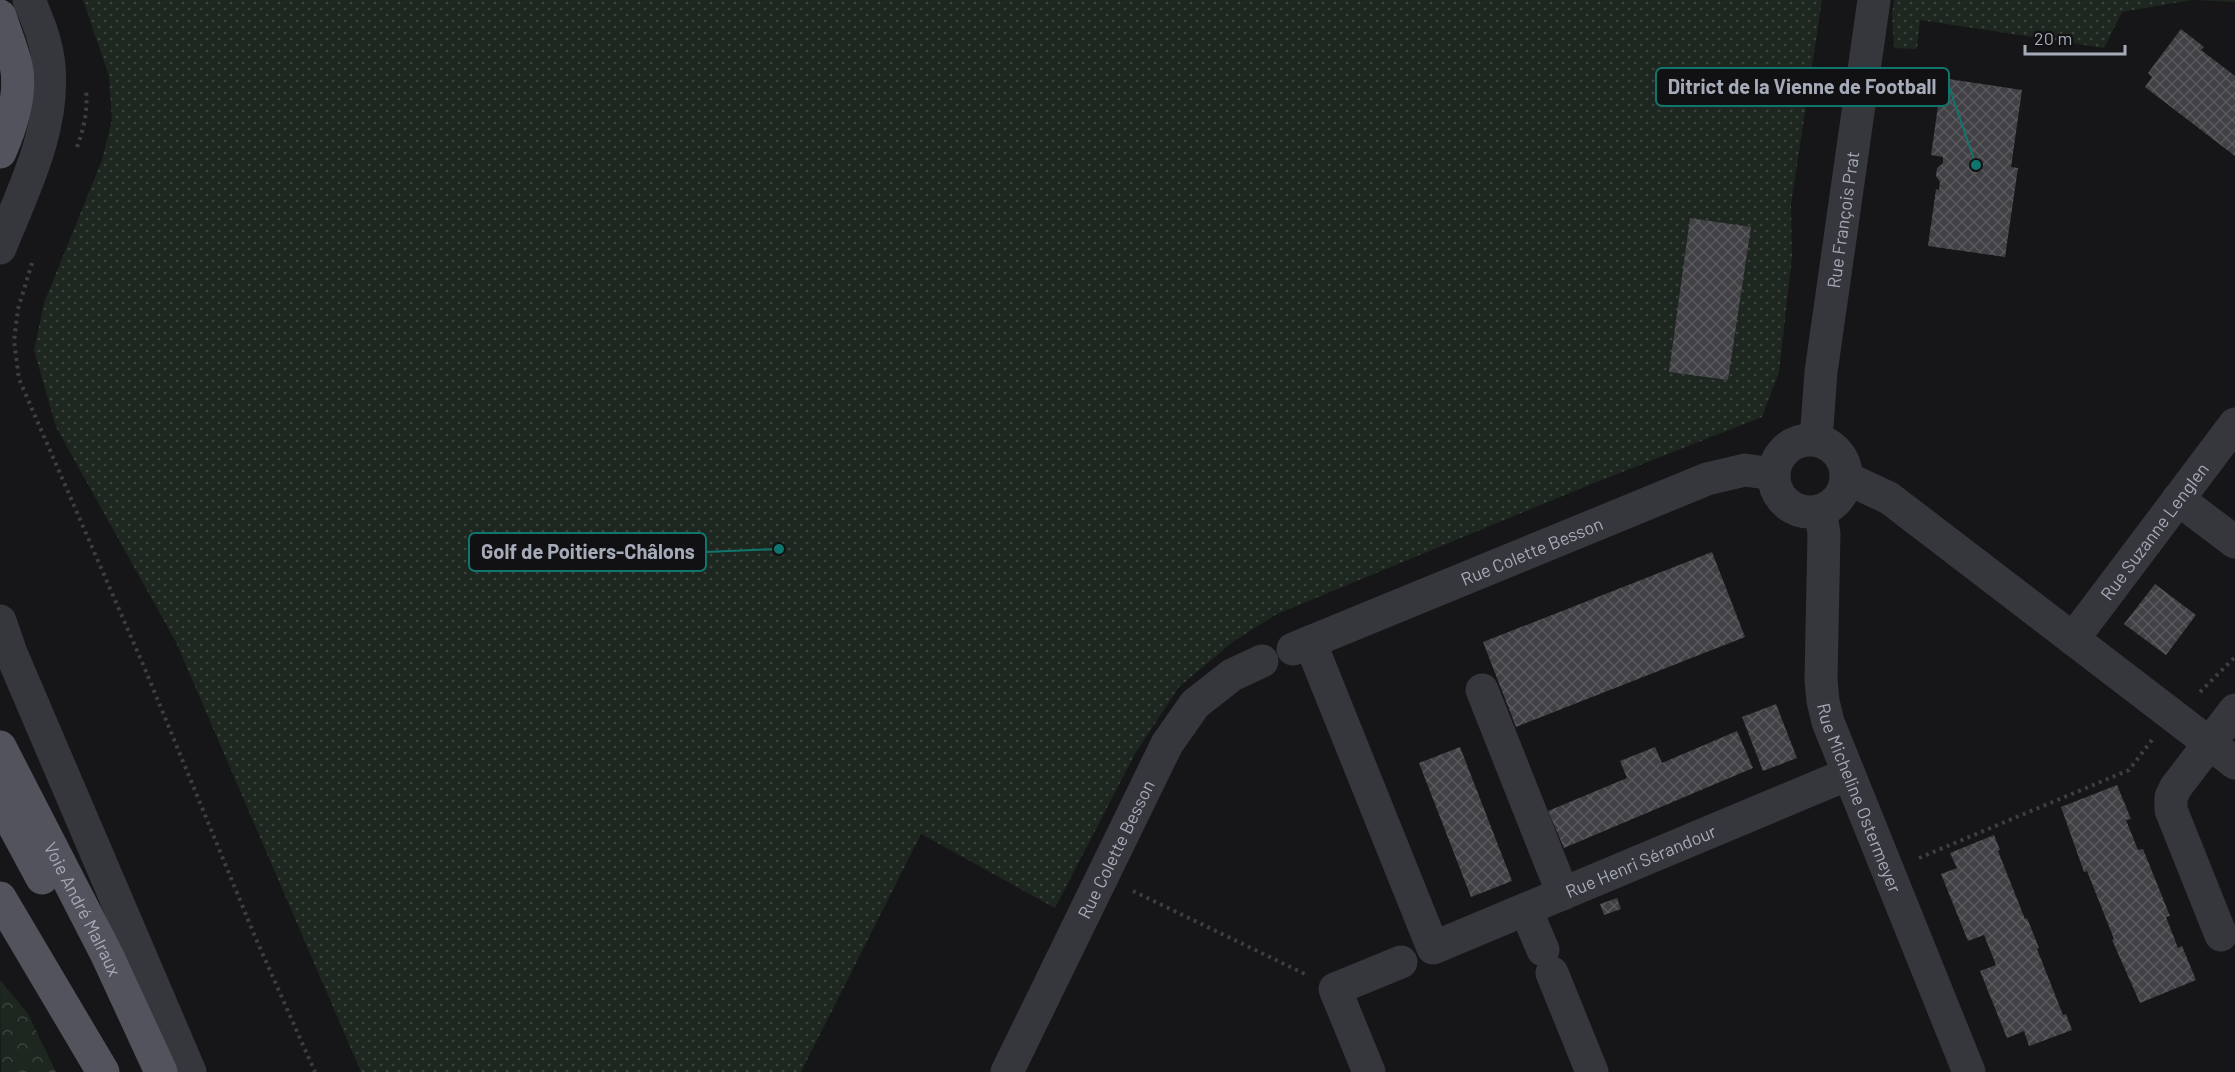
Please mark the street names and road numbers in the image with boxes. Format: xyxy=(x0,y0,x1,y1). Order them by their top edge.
street label: Rue François Prat xyxy=(1822,150,1863,290)
street label: Rue Suzanne Lenglen xyxy=(2095,458,2213,604)
street label: Rue Colette Besson xyxy=(1457,512,1606,590)
street label: Rue Micheline Ostermeyer xyxy=(1813,701,1907,896)
street label: Rue Colette Besson xyxy=(1073,776,1159,922)
street label: Rue Henri Sérandour xyxy=(1562,819,1720,902)
street label: Voie André Malraux xyxy=(40,838,126,980)

